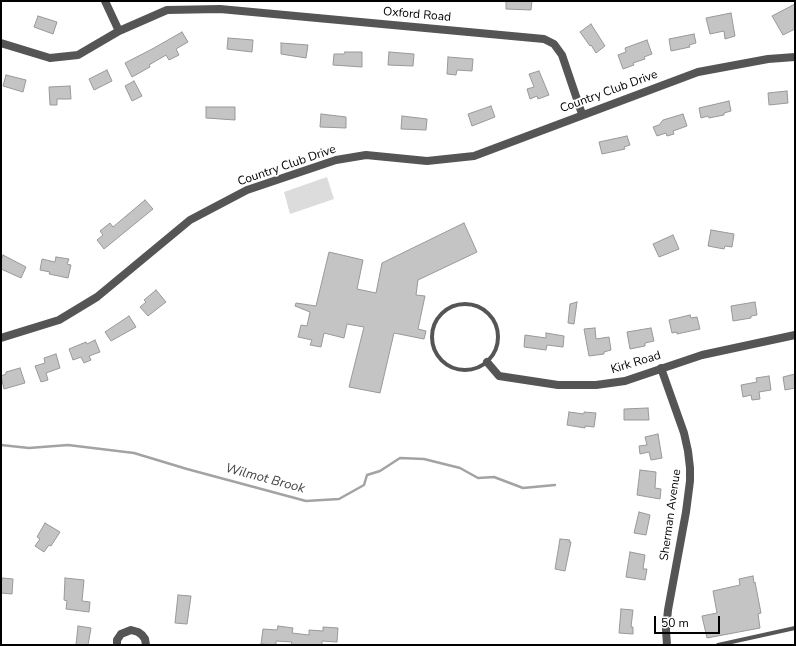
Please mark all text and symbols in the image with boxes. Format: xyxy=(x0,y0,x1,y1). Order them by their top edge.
street label: Oxford Road xyxy=(382,5,452,25)
street label: Country Club Drive xyxy=(558,68,660,116)
street label: Country Club Drive xyxy=(236,142,338,190)
street label: Kirk Road xyxy=(609,349,663,377)
water label: Wilmot Brook xyxy=(224,461,306,497)
street label: Sherman Avenue xyxy=(657,468,685,562)
scale bar xyxy=(656,608,722,634)
text: 50 m xyxy=(661,615,689,631)

